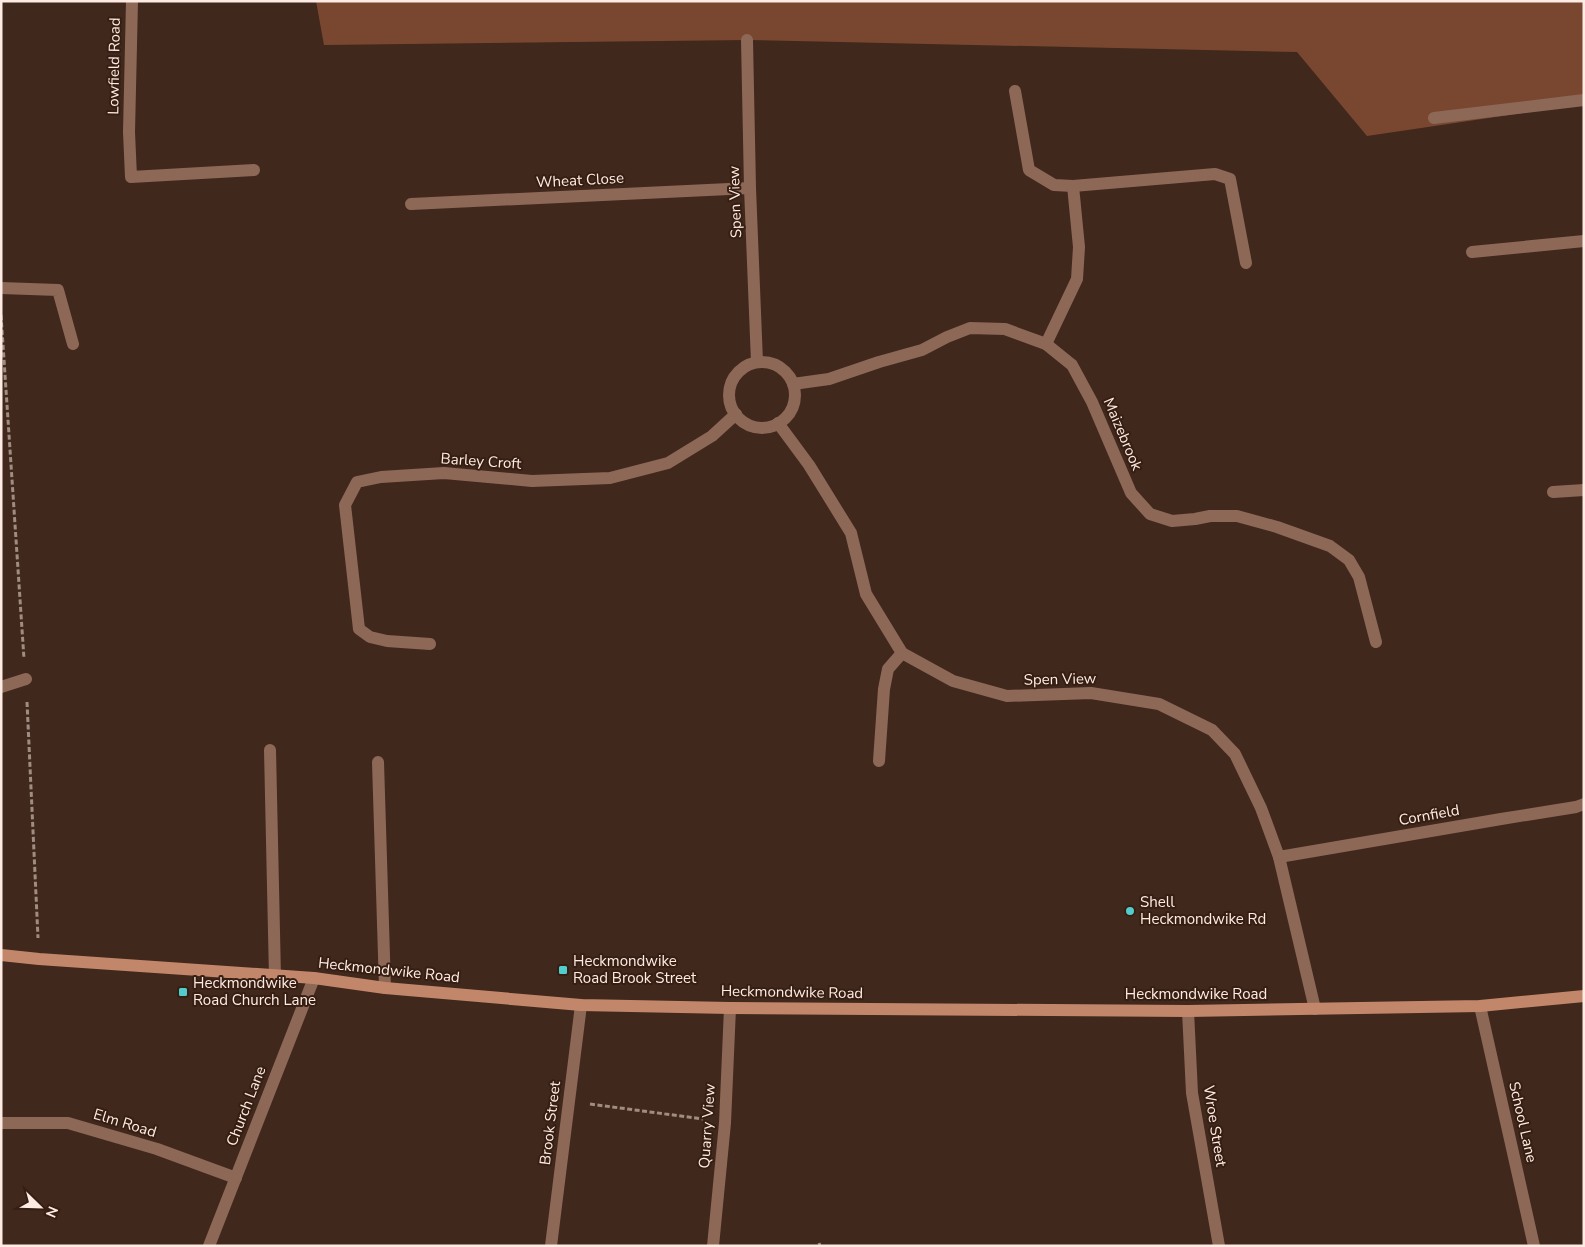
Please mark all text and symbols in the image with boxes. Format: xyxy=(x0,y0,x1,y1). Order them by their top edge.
street label: Lowfield Road xyxy=(103,17,125,115)
street label: Spen View xyxy=(724,165,746,239)
street label: Wheat Close xyxy=(535,168,625,192)
street label: Maizebrook xyxy=(1099,395,1147,474)
street label: Barley Croft xyxy=(440,448,523,474)
street label: Spen View xyxy=(1024,668,1097,690)
street label: Cornfield xyxy=(1397,800,1461,830)
place label: Shell Heckmondwike Rd xyxy=(1140,892,1266,929)
marker: Shell Heckmondwike Rd xyxy=(1124,905,1136,917)
place label: Heckmondwike Road Brook Street xyxy=(573,951,697,988)
street label: Heckmondwike Road xyxy=(317,953,461,987)
marker: Heckmondwike Road Brook Street xyxy=(557,964,569,976)
place label: Heckmondwike Road Church Lane xyxy=(193,973,316,1010)
street label: Heckmondwike Road xyxy=(721,981,863,1003)
street label: Heckmondwike Road xyxy=(1125,984,1267,1004)
marker: Heckmondwike Road Church Lane xyxy=(177,986,189,998)
street label: Church Lane xyxy=(222,1063,270,1149)
street label: Brook Street xyxy=(535,1079,565,1166)
street label: School Lane xyxy=(1504,1080,1542,1164)
street label: Quarry View xyxy=(694,1083,720,1169)
street label: Wroe Street xyxy=(1199,1084,1231,1169)
street label: Elm Road xyxy=(91,1104,159,1142)
north arrow xyxy=(15,1182,65,1232)
text: N xyxy=(41,1203,62,1220)

